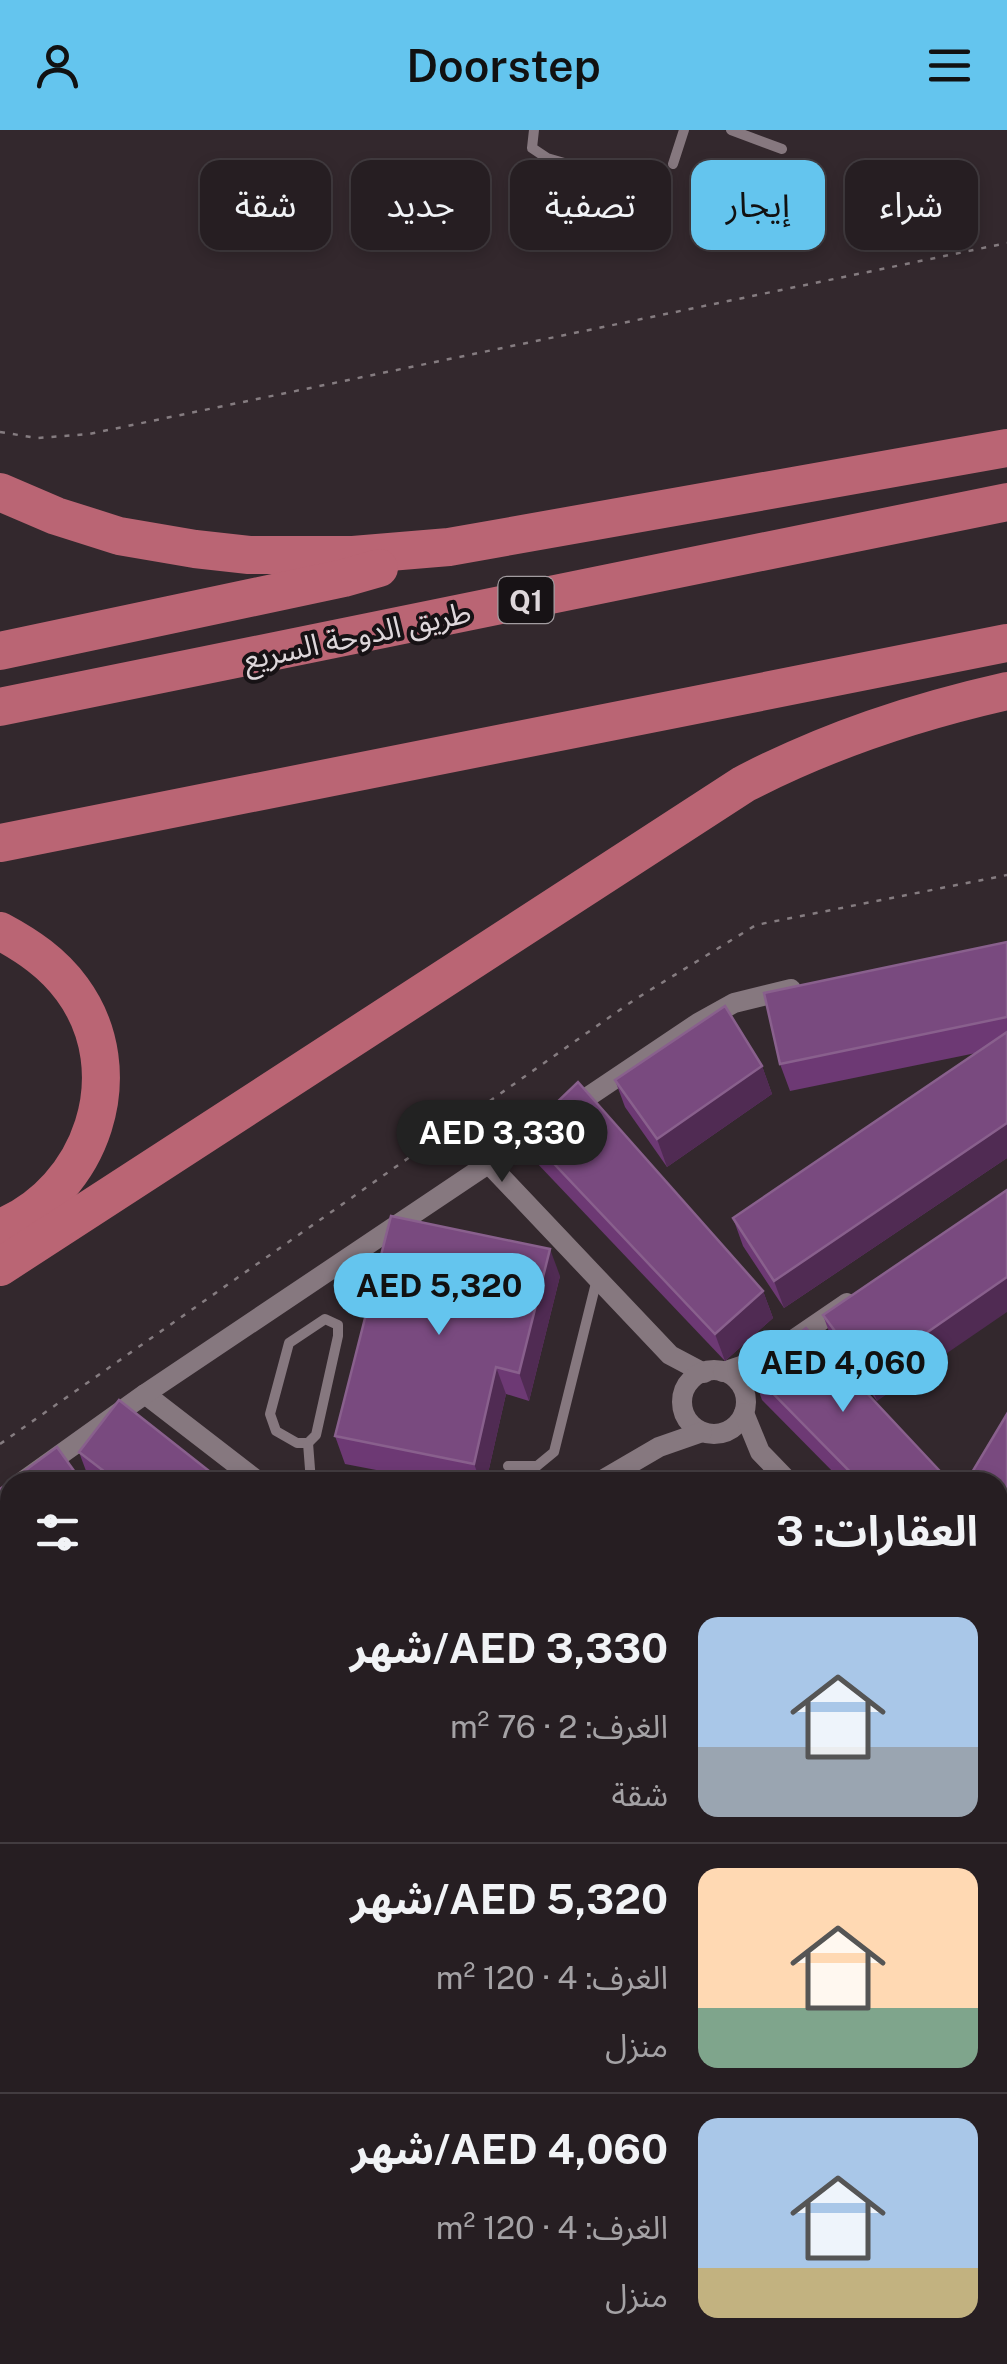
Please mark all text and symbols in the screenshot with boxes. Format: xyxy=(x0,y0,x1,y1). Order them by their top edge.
icon: person xyxy=(30,38,85,93)
icon: menu xyxy=(922,38,977,93)
text: Doorstep xyxy=(406,39,601,92)
chip: شقة xyxy=(200,160,331,250)
chip: جديد xyxy=(351,160,490,250)
chip: تصفية xyxy=(510,160,671,250)
chip: إيجار xyxy=(691,160,825,250)
chip: شراء xyxy=(845,160,978,250)
road number: Q1 xyxy=(498,577,554,623)
street label: طريق الدوحة السريع xyxy=(240,593,475,682)
pin: AED 3,330 xyxy=(388,1100,616,1185)
text: AED 3,330 xyxy=(418,1114,586,1151)
pin: AED 5,320 xyxy=(325,1253,553,1338)
text: AED 5,320 xyxy=(356,1267,522,1304)
pin: AED 4,060 xyxy=(729,1330,957,1415)
text: AED 4,060 xyxy=(760,1344,926,1381)
icon: filters xyxy=(30,1505,85,1560)
text: العقارات: 3 xyxy=(776,1506,978,1555)
text: AED 3,330/شهر xyxy=(350,1623,668,1672)
icon: home xyxy=(778,1657,898,1777)
text: الغرف: 2 · 76 m² xyxy=(450,1708,668,1745)
text: شقة xyxy=(612,1776,668,1813)
text: AED 5,320/شهر xyxy=(351,1874,668,1923)
icon: home xyxy=(778,1908,898,2028)
text: الغرف: 4 · 120 m² xyxy=(436,1959,668,1996)
text: منزل xyxy=(605,2027,668,2064)
text: AED 4,060/شهر xyxy=(351,2124,668,2173)
icon: home xyxy=(778,2158,898,2278)
text: الغرف: 4 · 120 m² xyxy=(436,2209,668,2246)
text: منزل xyxy=(605,2277,668,2314)

